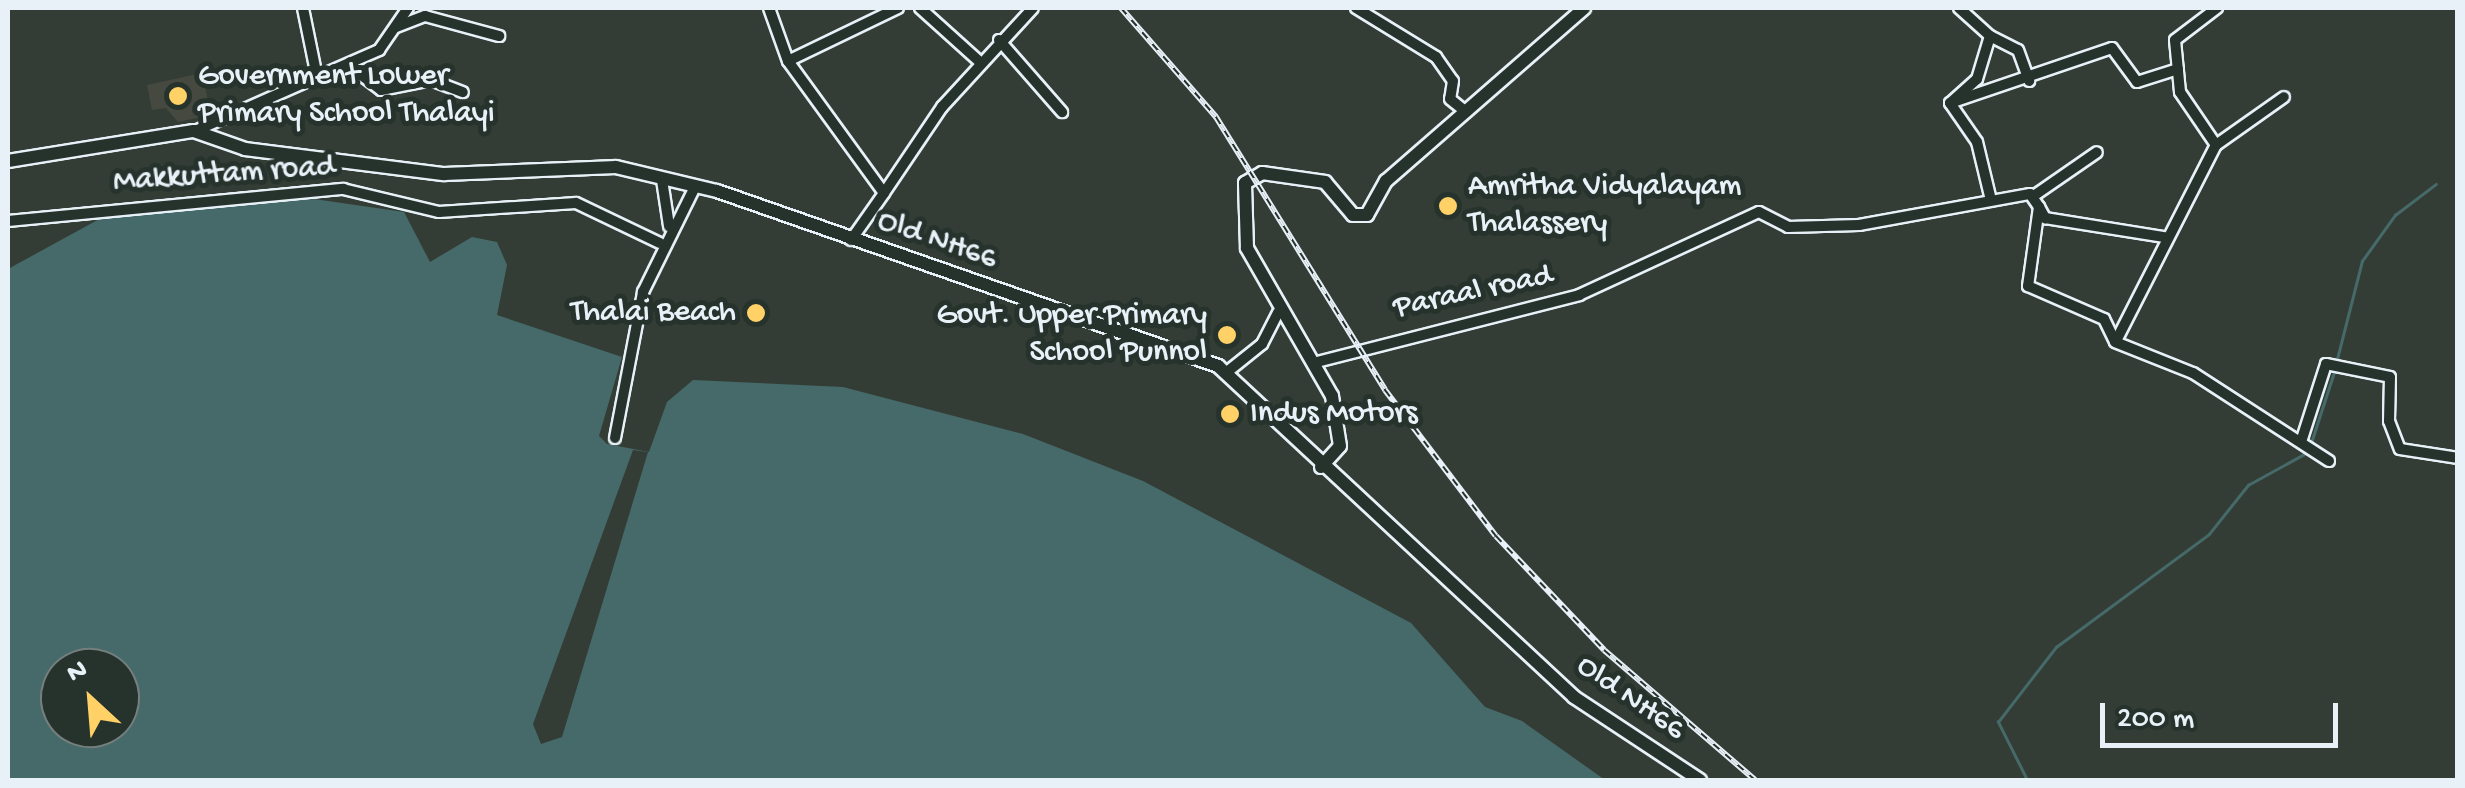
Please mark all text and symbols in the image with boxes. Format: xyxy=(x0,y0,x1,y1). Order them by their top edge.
place label: Government Lower Primary School Thalayi xyxy=(198,59,495,134)
marker: Government Lower Primary School Thalayi xyxy=(167,85,189,107)
street label: Makkuttam road xyxy=(112,148,336,202)
place label: Amritha Vidyalayam Thalassery xyxy=(1468,169,1742,244)
marker: Amritha Vidyalayam Thalassery xyxy=(1437,195,1459,217)
street label: Old NH66 xyxy=(872,203,1002,279)
street label: Paraal road xyxy=(1390,257,1556,329)
place label: Thalai Beach xyxy=(571,294,736,332)
place label: Govt. Upper Primary School Punnol xyxy=(937,298,1207,373)
marker: Thalai Beach xyxy=(745,302,767,324)
marker: Govt. Upper Primary School Punnol xyxy=(1216,324,1238,346)
place label: Indus Motors xyxy=(1250,395,1418,433)
marker: Indus Motors xyxy=(1219,403,1241,425)
north arrow xyxy=(40,648,140,748)
street label: Old NH66 xyxy=(1568,648,1692,750)
text: N xyxy=(62,654,93,691)
scale bar xyxy=(2105,683,2342,745)
text: 200 m xyxy=(2117,703,2194,738)

